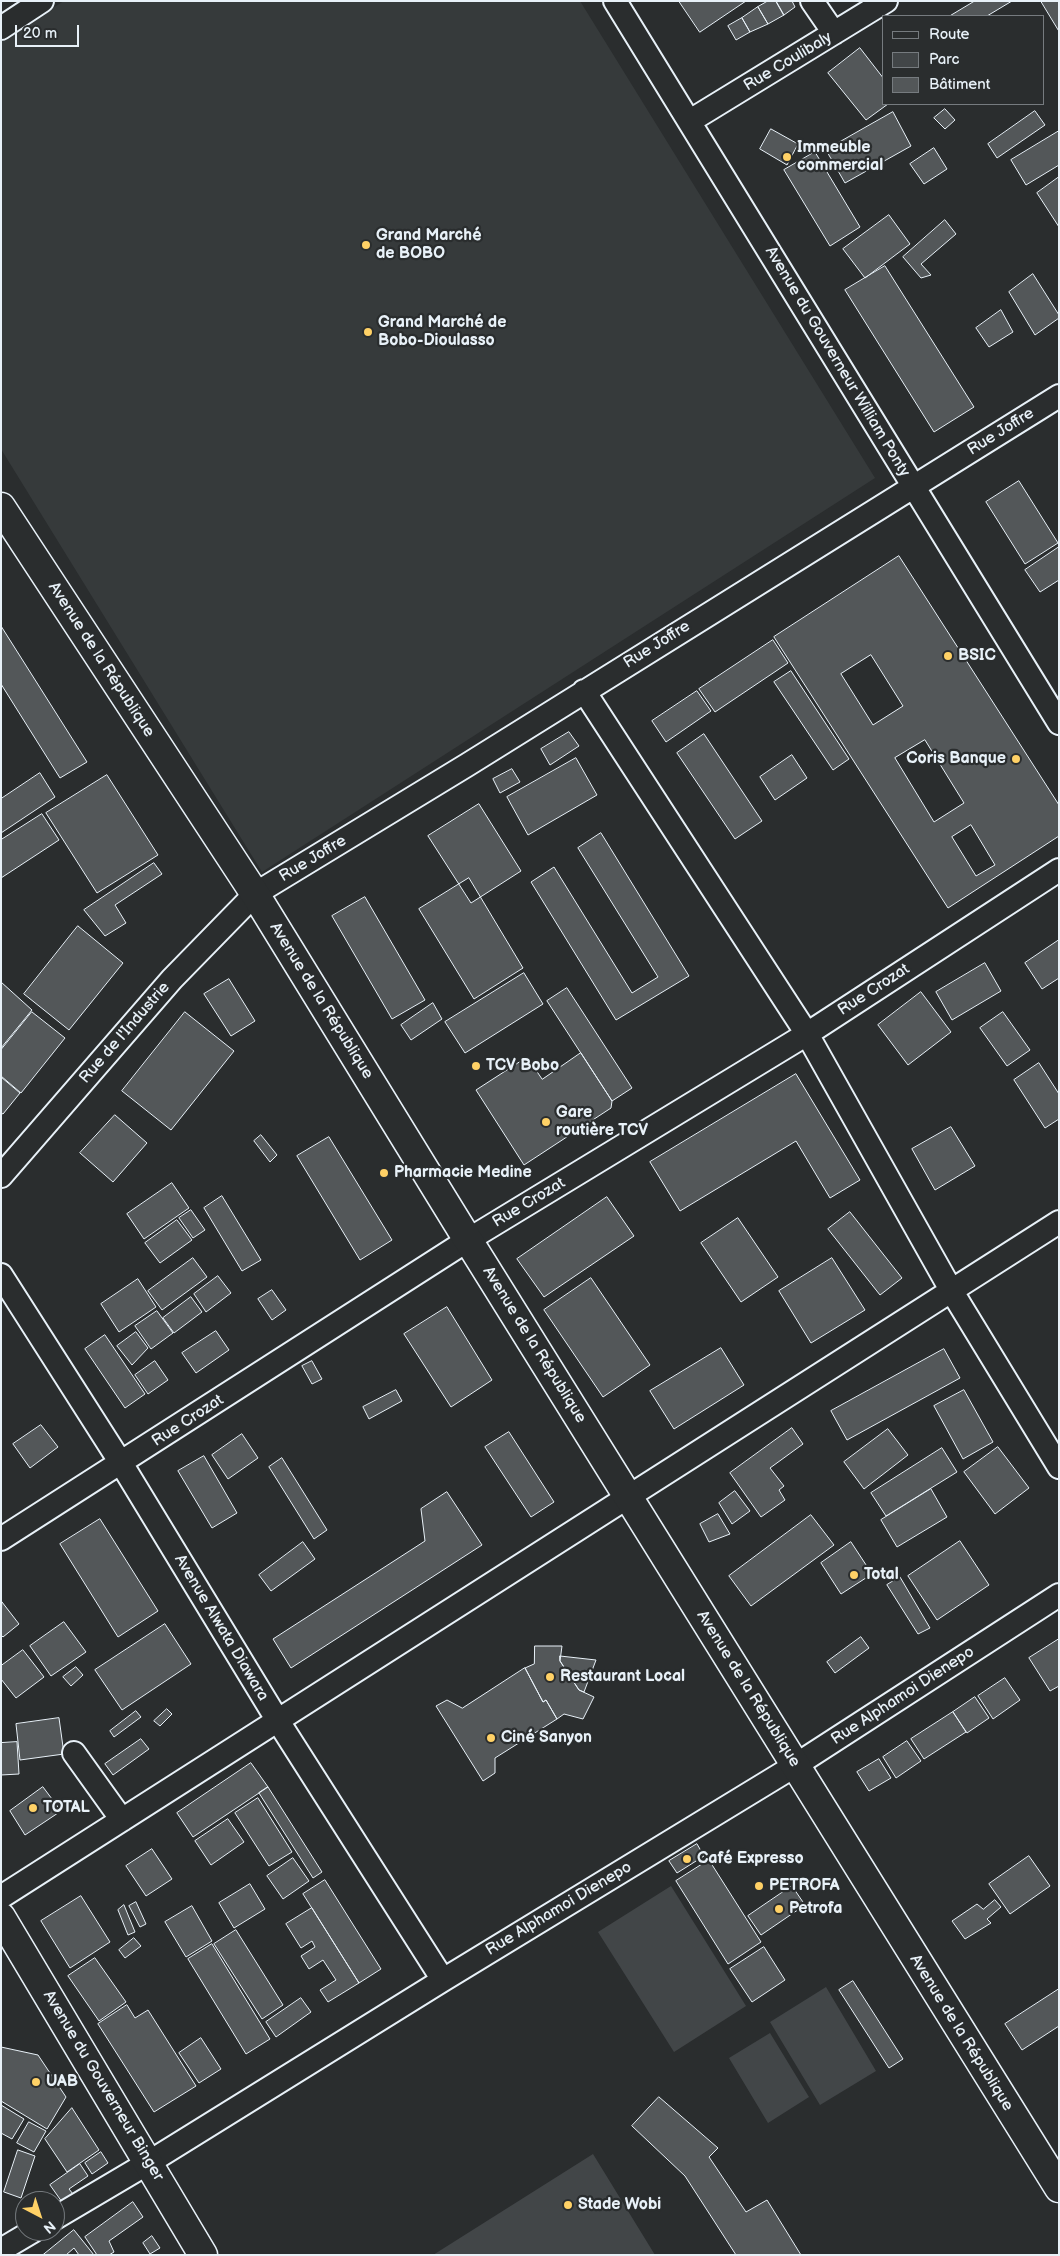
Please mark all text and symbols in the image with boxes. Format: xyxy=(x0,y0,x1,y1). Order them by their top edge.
scale bar xyxy=(18,15,81,47)
legend xyxy=(882,15,1045,105)
text: 20 m xyxy=(23,24,57,43)
text: Route xyxy=(929,25,969,44)
street label: Rue Coulibaly xyxy=(740,28,836,96)
text: Parc xyxy=(929,50,959,69)
text: Bâtiment xyxy=(929,75,990,94)
place label: Immeuble commercial xyxy=(797,138,883,176)
marker: Immeuble commercial xyxy=(781,151,793,163)
place label: Grand Marché de BOBO xyxy=(376,226,481,264)
marker: Grand Marché de BOBO xyxy=(360,239,372,251)
street label: Avenue du Gouverneur William Ponty xyxy=(760,243,914,481)
place label: Grand Marché de Bobo-Dioulasso xyxy=(378,313,506,351)
marker: Grand Marché de Bobo-Dioulasso xyxy=(362,326,374,338)
street label: Rue Joffre xyxy=(964,404,1038,460)
street label: Avenue de la République xyxy=(44,579,158,741)
street label: Rue Joffre xyxy=(620,617,694,673)
place label: BSIC xyxy=(958,646,996,666)
marker: BSIC xyxy=(942,650,954,662)
place label: Coris Banque xyxy=(906,749,1006,769)
marker: Coris Banque xyxy=(1010,753,1022,765)
street label: Rue Joffre xyxy=(276,832,350,886)
street label: Avenue de la République xyxy=(265,919,377,1083)
street label: Rue Crozat xyxy=(835,960,913,1020)
street label: Rue de l'Industrie xyxy=(76,978,174,1088)
place label: TCV Bobo xyxy=(486,1056,559,1076)
marker: TCV Bobo xyxy=(470,1060,482,1072)
place label: Gare routière TCV xyxy=(556,1103,648,1141)
marker: Gare routière TCV xyxy=(540,1116,552,1128)
place label: Pharmacie Medine xyxy=(394,1163,532,1183)
marker: Pharmacie Medine xyxy=(378,1167,390,1179)
street label: Rue Crozat xyxy=(489,1174,569,1232)
street label: Avenue de la République xyxy=(478,1263,590,1427)
street label: Rue Crozat xyxy=(149,1391,227,1451)
street label: Avenue Alwata Diawara xyxy=(170,1551,272,1705)
place label: Total xyxy=(864,1565,899,1585)
marker: Total xyxy=(848,1569,860,1581)
street label: Avenue de la République xyxy=(692,1607,804,1771)
street label: Rue Alphamoi Dienepo xyxy=(828,1643,978,1749)
place label: Restaurant Local xyxy=(560,1667,685,1687)
marker: Restaurant Local xyxy=(544,1671,556,1683)
place label: Ciné Sanyon xyxy=(501,1728,592,1748)
marker: Ciné Sanyon xyxy=(485,1732,497,1744)
place label: TOTAL xyxy=(43,1798,90,1818)
marker: TOTAL xyxy=(27,1802,39,1814)
place label: Café Expresso xyxy=(697,1849,804,1869)
marker: Café Expresso xyxy=(681,1853,693,1865)
street label: Rue Alphamoi Dienepo xyxy=(483,1858,635,1960)
place label: PETROFA xyxy=(769,1876,840,1896)
marker: PETROFA xyxy=(753,1880,765,1892)
place label: Petrofa xyxy=(789,1899,842,1919)
marker: Petrofa xyxy=(773,1903,785,1915)
street label: Avenue de la République xyxy=(905,1951,1017,2115)
street label: Avenue du Gouverneur Binger xyxy=(38,1987,168,2185)
place label: UAB xyxy=(46,2072,78,2092)
marker: UAB xyxy=(30,2076,42,2088)
north arrow xyxy=(15,2191,65,2241)
place label: Stade Wobi xyxy=(578,2195,661,2215)
marker: Stade Wobi xyxy=(562,2199,574,2211)
text: N xyxy=(40,2217,59,2237)

